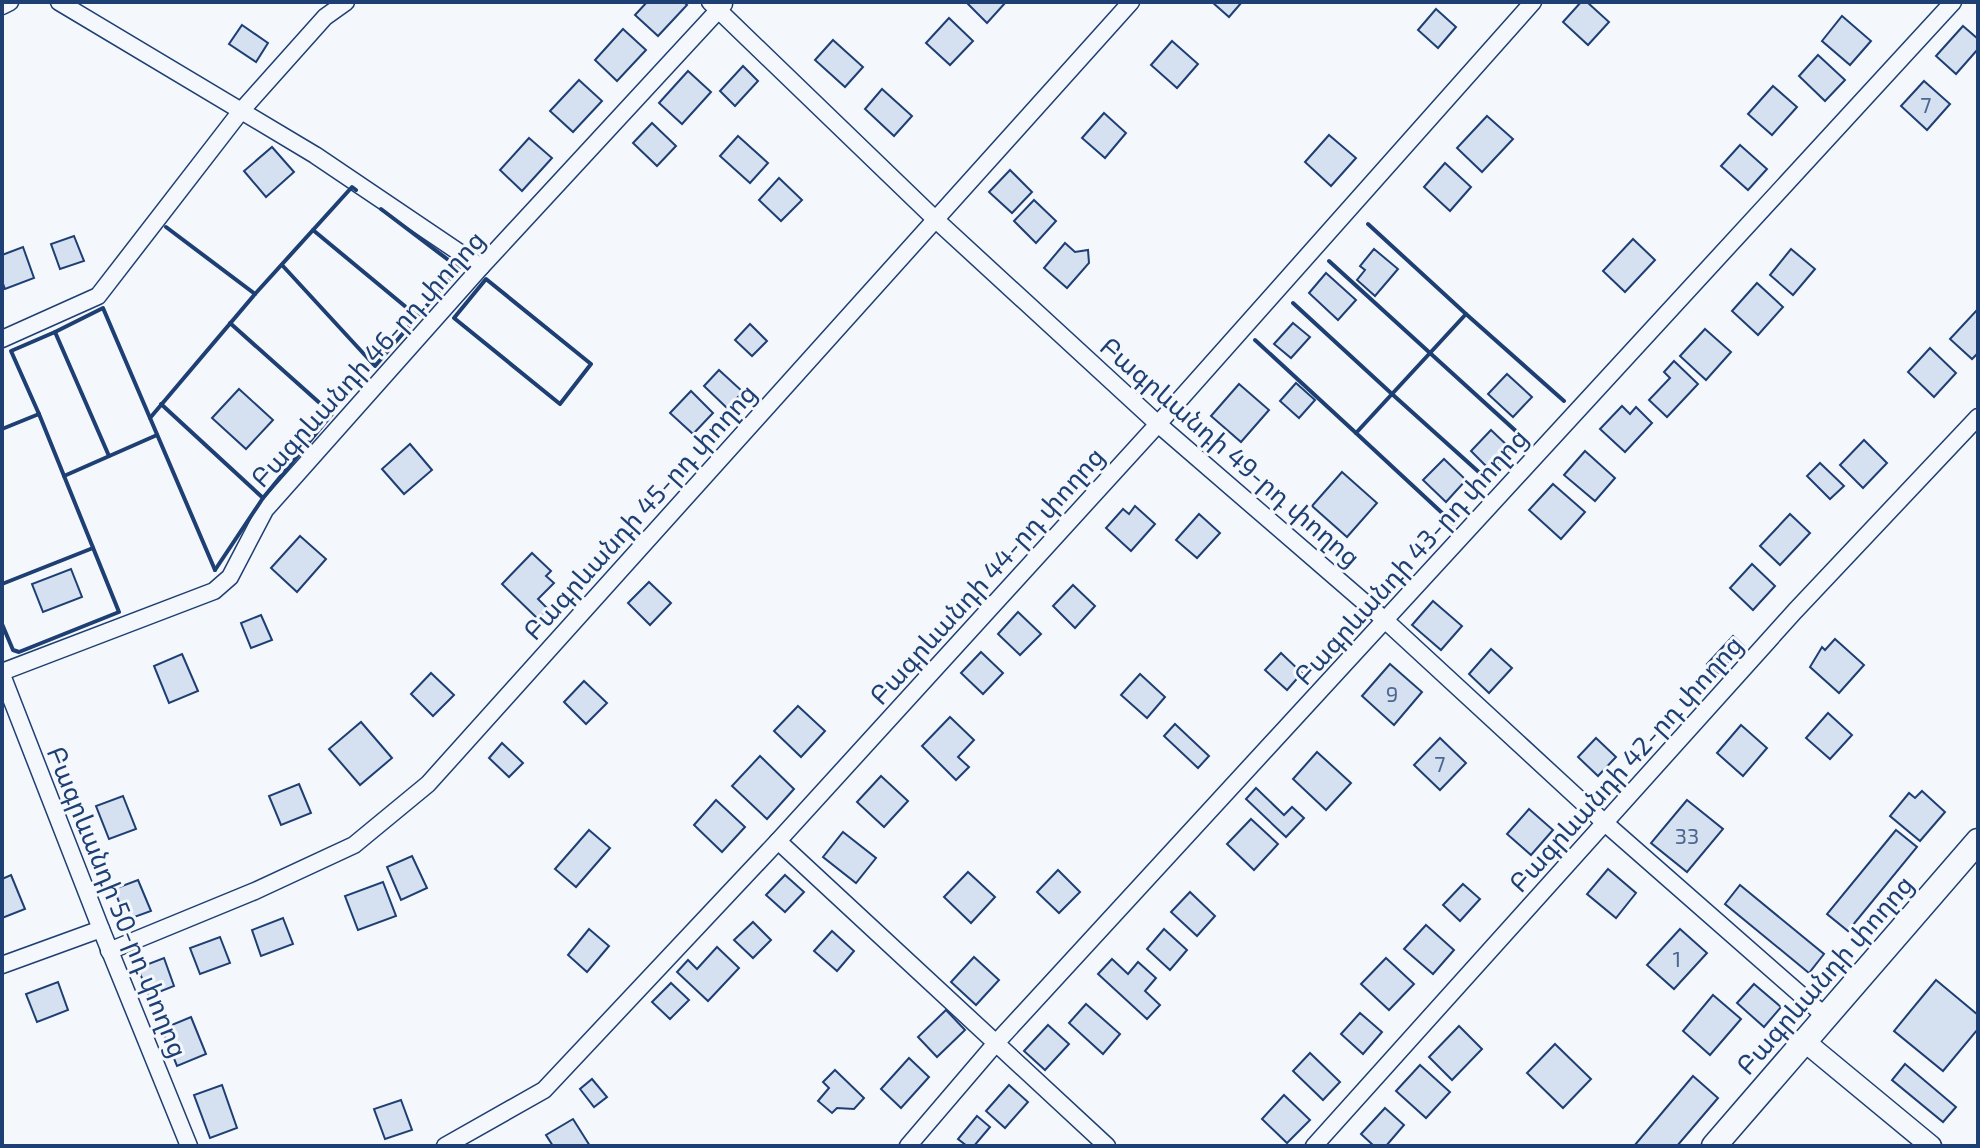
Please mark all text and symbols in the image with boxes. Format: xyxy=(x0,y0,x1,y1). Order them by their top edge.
house number: 7 xyxy=(1920,91,1932,117)
street label: Բագրևանդի 46-րդ փողոց xyxy=(244,223,491,493)
street label: Բագրևանդի 49-րդ փողոց xyxy=(1094,330,1367,573)
street label: Բագրևանդի 45-րդ փողոց xyxy=(516,377,763,646)
street label: Բագրևանդի 43-րդ փողոց xyxy=(1287,422,1534,691)
street label: Բագրևանդի 44-րդ փողոց xyxy=(862,440,1110,711)
street label: Բագրևանդի 42-րդ փողոց xyxy=(1502,629,1749,898)
house number: 9 xyxy=(1386,680,1398,706)
street label: Բագրևանդի 50-րդ փողոց xyxy=(41,741,195,1062)
house number: 7 xyxy=(1434,750,1446,776)
house number: 33 xyxy=(1675,822,1699,848)
street label: Բագրևանդի փողոց xyxy=(1729,868,1920,1081)
house number: 1 xyxy=(1673,945,1681,971)

